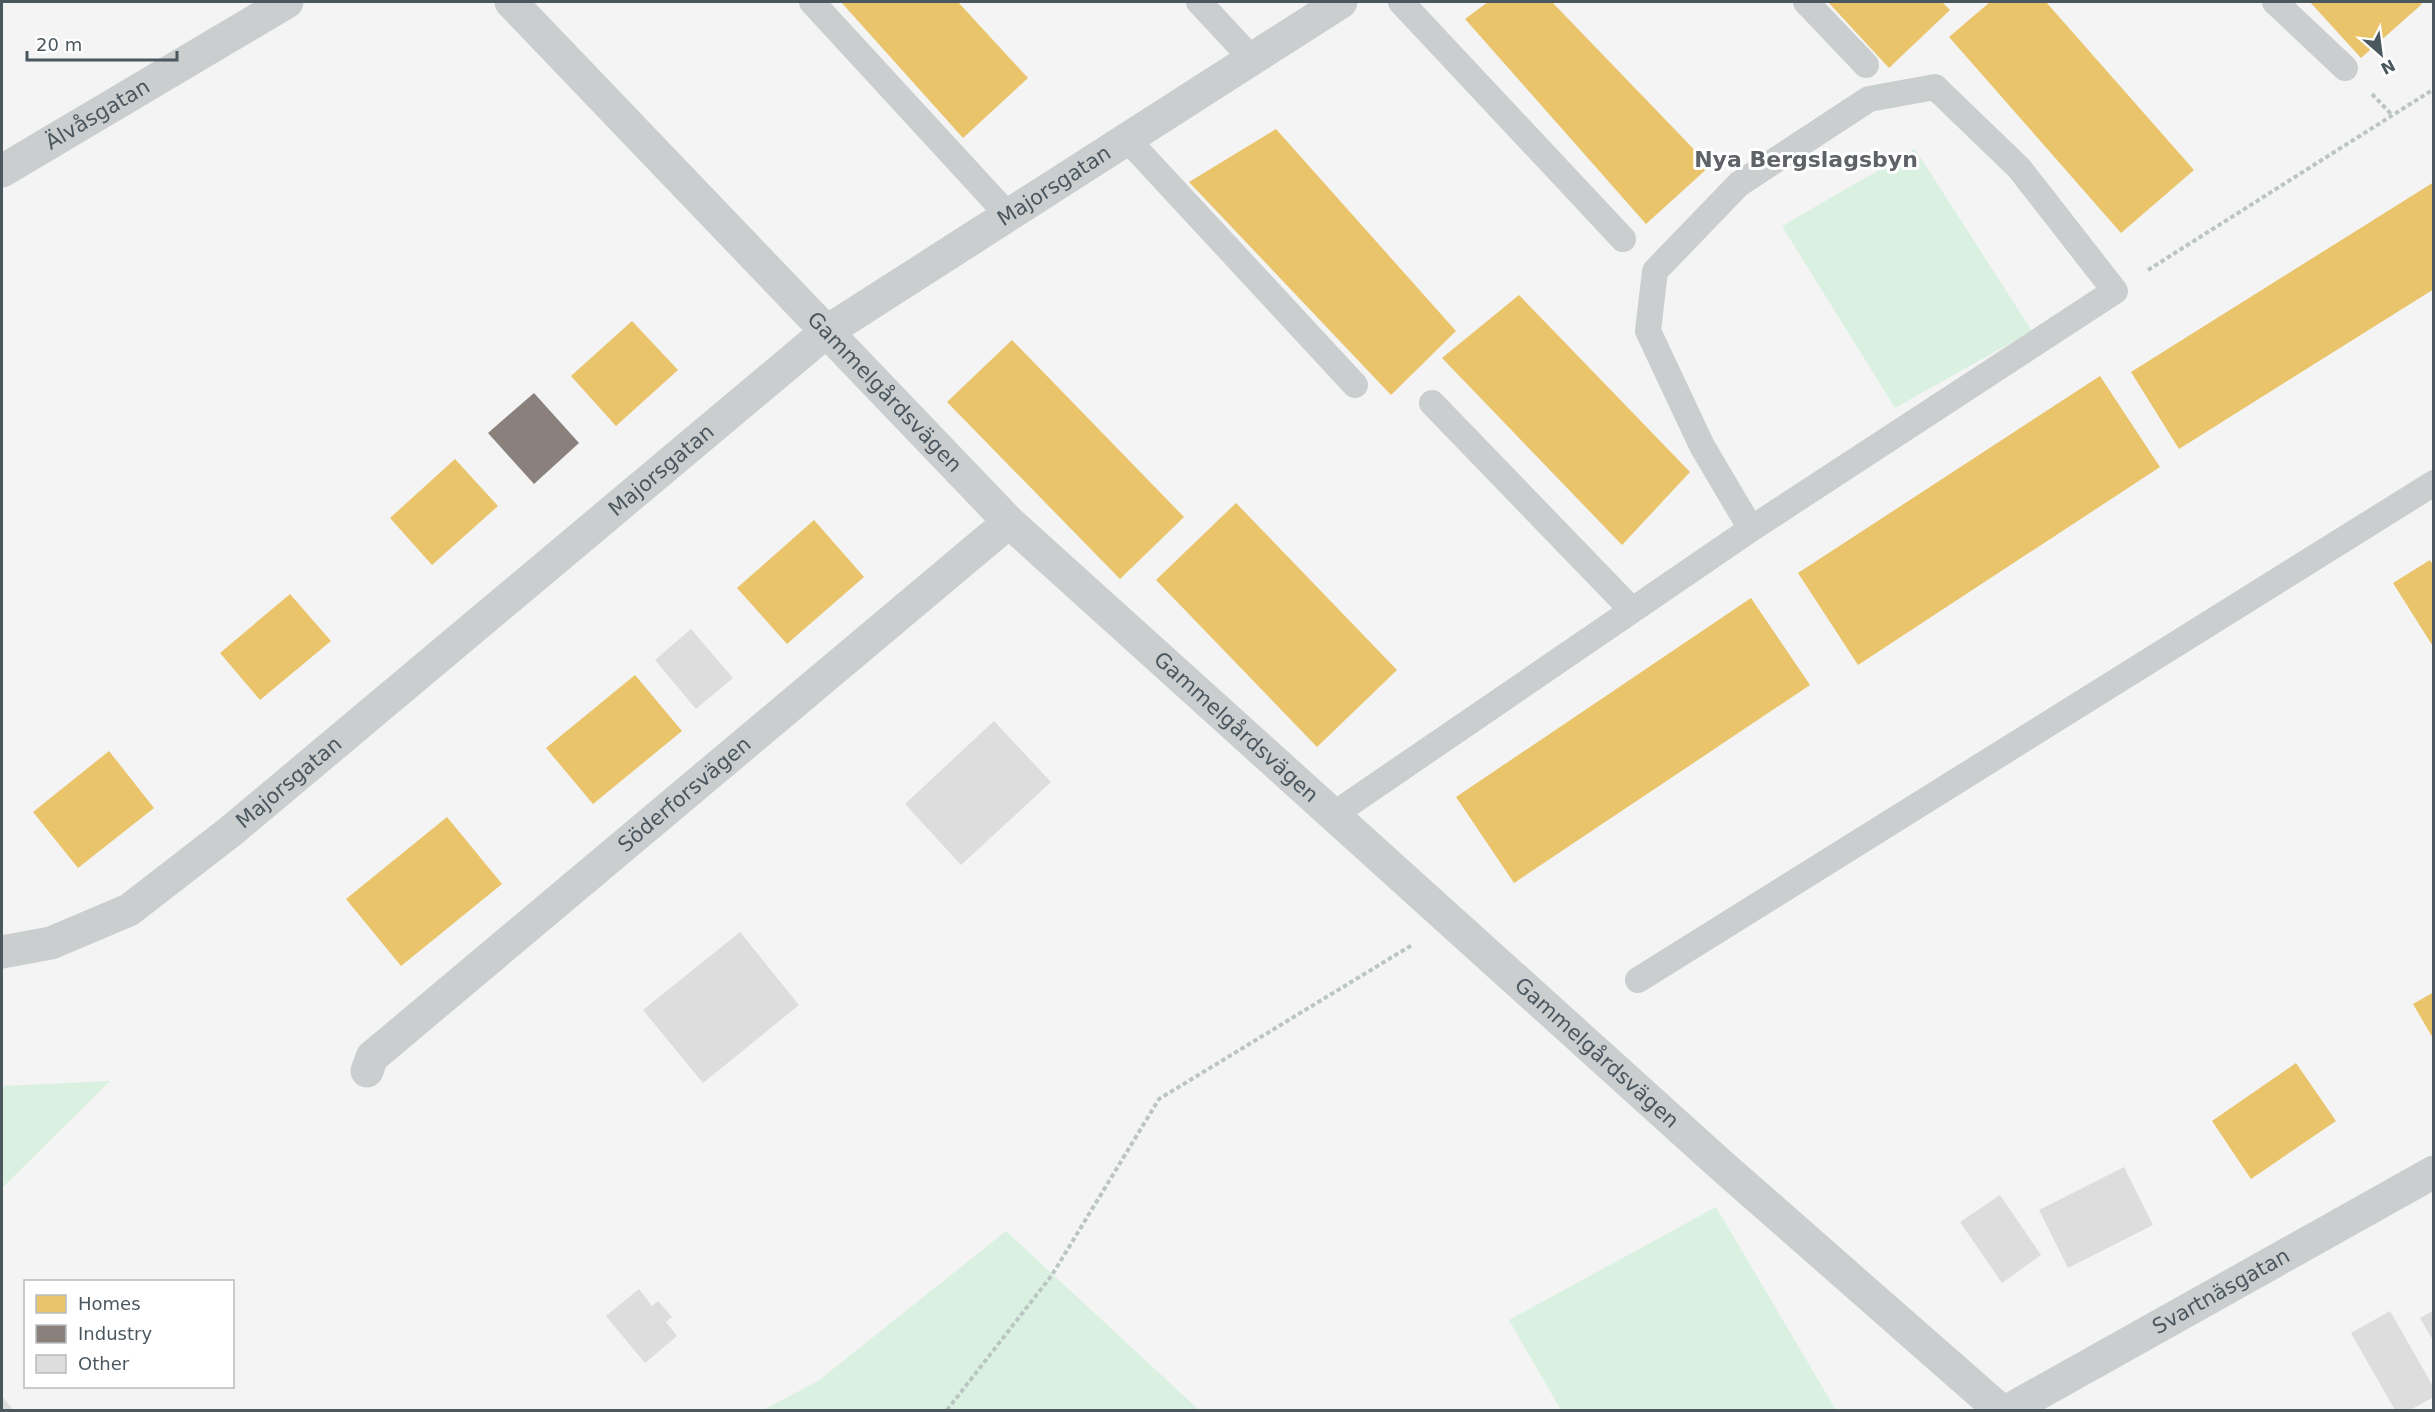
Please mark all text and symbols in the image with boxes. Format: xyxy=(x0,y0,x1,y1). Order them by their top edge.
scale bar xyxy=(27,24,177,62)
north arrow xyxy=(2351,24,2411,84)
text: 20 m xyxy=(36,34,82,55)
text: N xyxy=(2377,55,2398,78)
street label: Älvåsgatan xyxy=(40,74,154,155)
street label: Majorsgatan xyxy=(993,141,1115,231)
district label: Nya Bergslagsbyn xyxy=(1694,147,1918,172)
street label: Gammelgårdsvägen xyxy=(802,307,967,477)
street label: Majorsgatan xyxy=(604,419,719,521)
street label: Gammelgårdsvägen xyxy=(1149,647,1323,807)
street label: Majorsgatan xyxy=(231,732,346,833)
street label: Söderforsvägen xyxy=(613,732,756,857)
street label: Gammelgårdsvägen xyxy=(1510,973,1684,1133)
street label: Svartnäsgatan xyxy=(2148,1243,2294,1339)
legend xyxy=(24,1280,234,1388)
text: Homes xyxy=(78,1293,141,1314)
text: Industry xyxy=(78,1323,152,1344)
text: Other xyxy=(78,1353,130,1374)

